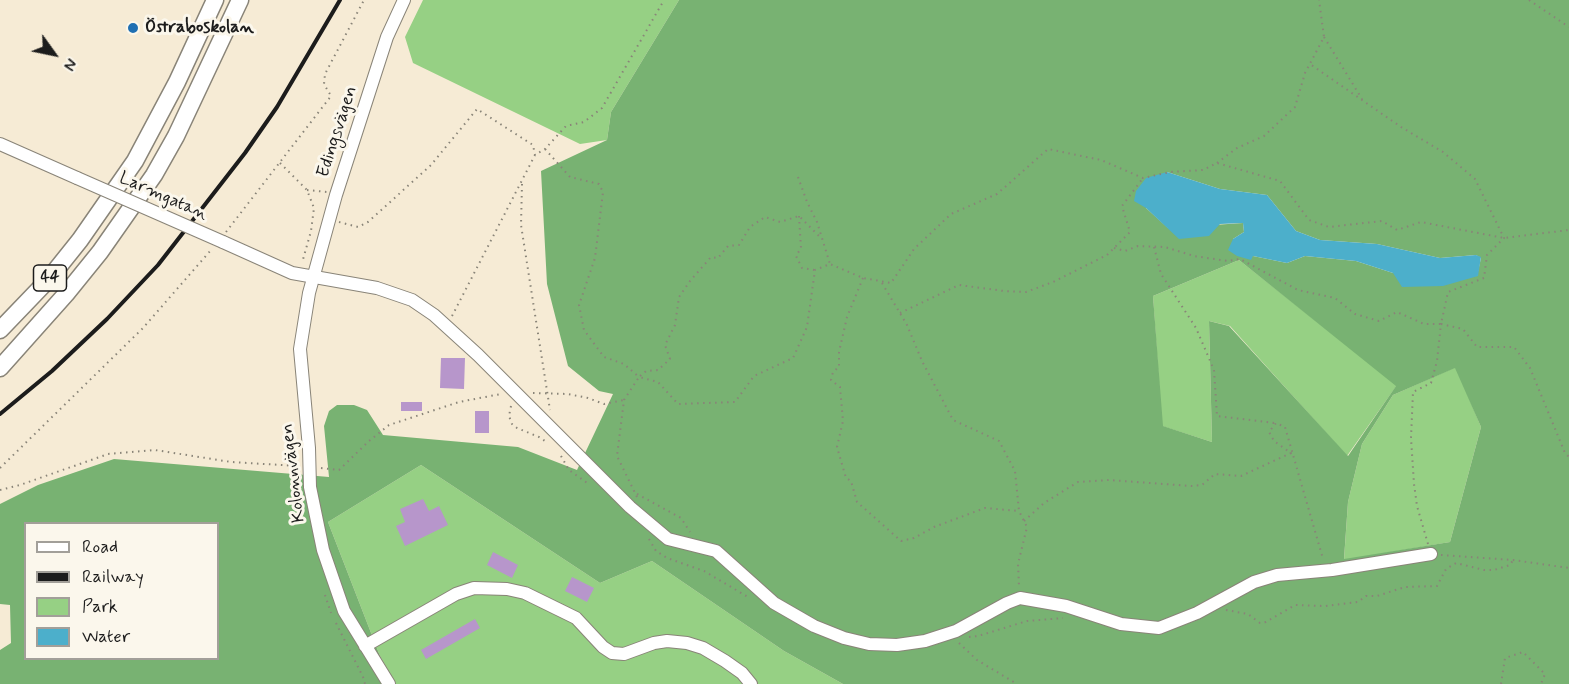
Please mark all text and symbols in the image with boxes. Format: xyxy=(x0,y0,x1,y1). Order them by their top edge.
place label: Östraboskolan xyxy=(145,17,254,39)
marker: Östraboskolan xyxy=(126,21,140,35)
north arrow xyxy=(24,24,84,84)
text: N xyxy=(58,54,81,74)
street label: Edingsvägen xyxy=(313,84,363,180)
street label: Larmgatan xyxy=(115,168,211,226)
road number: 44 xyxy=(34,265,66,291)
street label: Kolonnvägen xyxy=(277,422,311,524)
legend xyxy=(24,522,219,660)
text: Road xyxy=(82,535,118,559)
text: Railway xyxy=(82,565,144,589)
text: Park xyxy=(82,595,118,619)
text: Water xyxy=(82,625,130,649)

